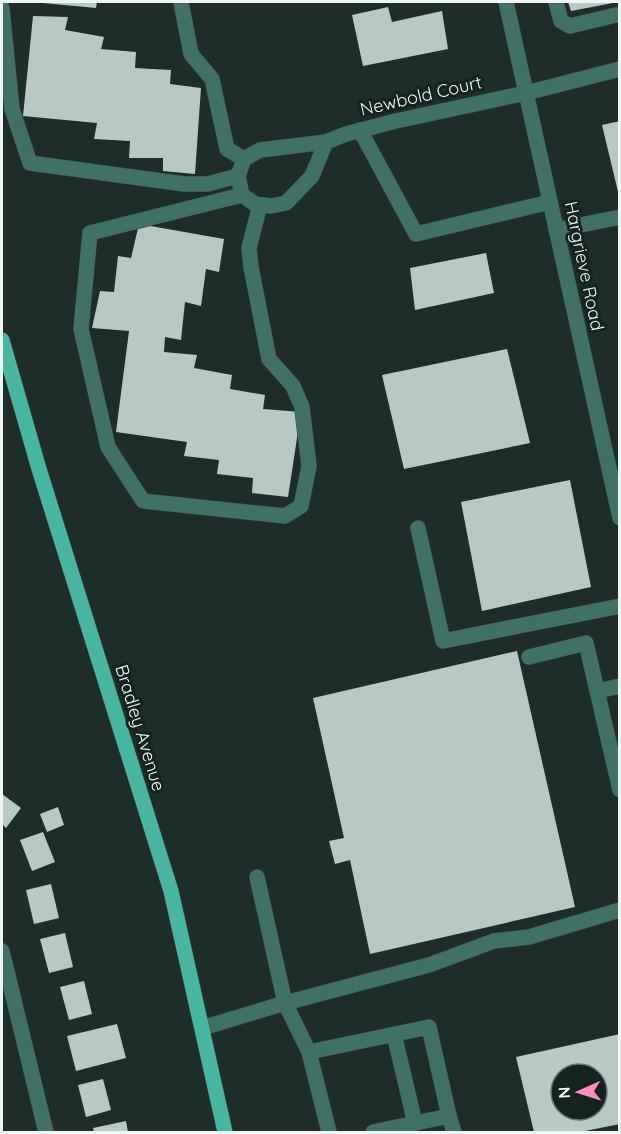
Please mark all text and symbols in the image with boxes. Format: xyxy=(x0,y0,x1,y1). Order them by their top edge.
street label: Newbold Court xyxy=(358,70,484,121)
street label: Hargrieve Road xyxy=(560,199,609,333)
street label: Bradley Avenue xyxy=(110,662,171,794)
north arrow xyxy=(549,1062,609,1122)
text: N xyxy=(554,1086,574,1099)

